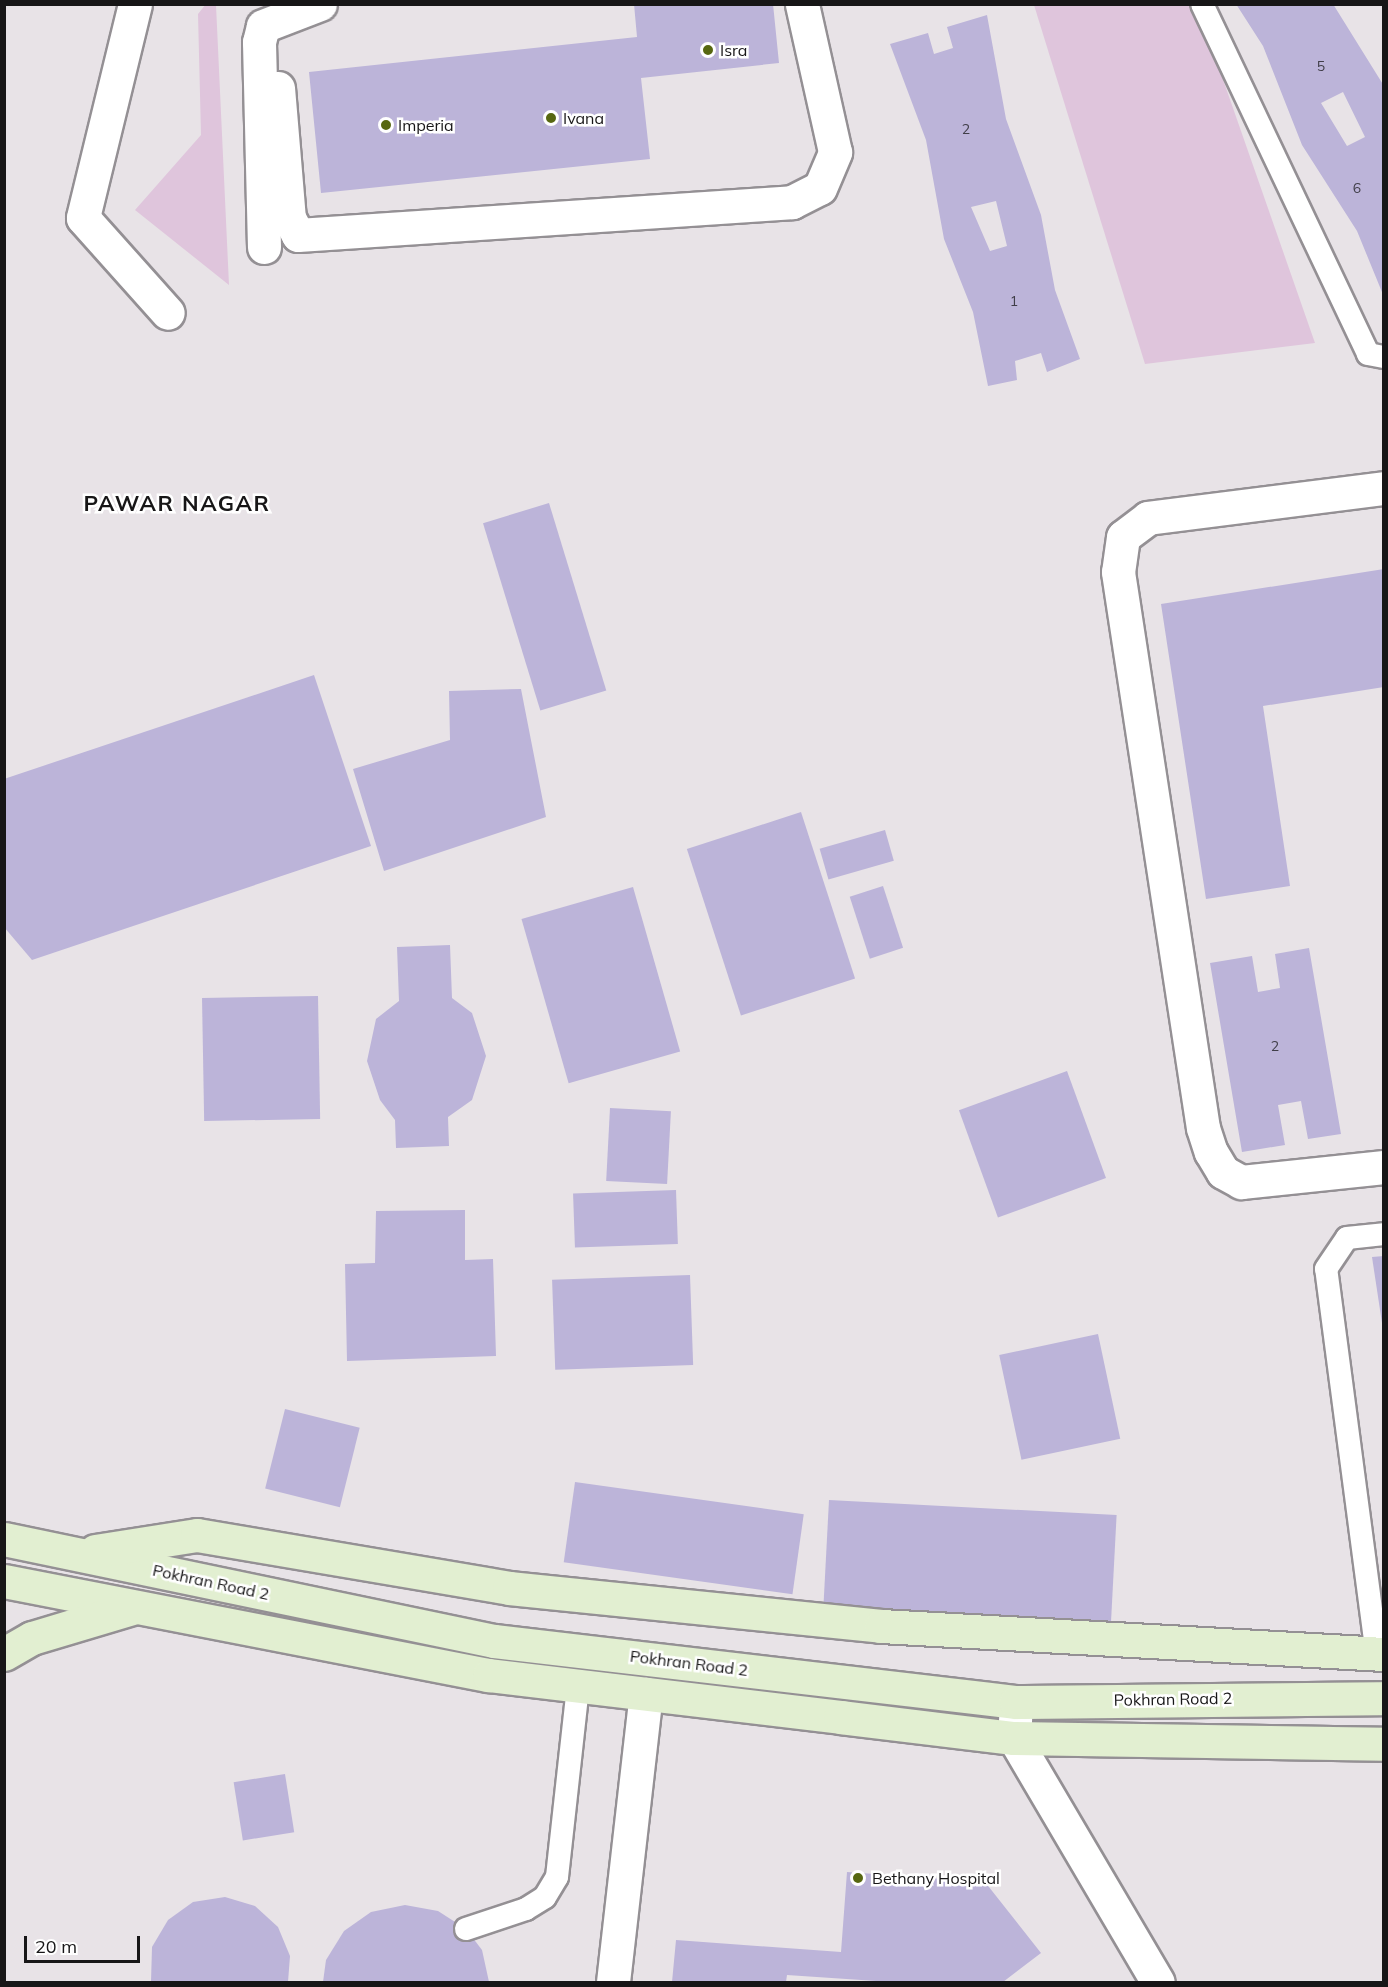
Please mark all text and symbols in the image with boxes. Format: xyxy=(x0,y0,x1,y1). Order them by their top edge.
place label: Isra xyxy=(720,40,747,60)
marker: Isra xyxy=(701,43,715,57)
house number: 5 xyxy=(1317,58,1325,74)
place label: Ivana xyxy=(563,108,604,128)
marker: Ivana xyxy=(544,111,558,125)
place label: Imperia xyxy=(398,115,454,135)
marker: Imperia xyxy=(379,118,393,132)
house number: 2 xyxy=(962,121,970,137)
house number: 6 xyxy=(1353,180,1361,196)
house number: 1 xyxy=(1010,293,1018,309)
district label: PAWAR NAGAR xyxy=(83,491,271,517)
house number: 2 xyxy=(1271,1038,1279,1054)
street label: Pokhran Road 2 xyxy=(151,1560,271,1604)
street label: Pokhran Road 2 xyxy=(629,1646,749,1680)
street label: Pokhran Road 2 xyxy=(1113,1688,1233,1710)
place label: Bethany Hospital xyxy=(872,1868,1000,1888)
marker: Bethany Hospital xyxy=(849,1869,867,1887)
scale bar xyxy=(27,1924,142,1962)
text: 20 m xyxy=(35,1935,77,1958)

